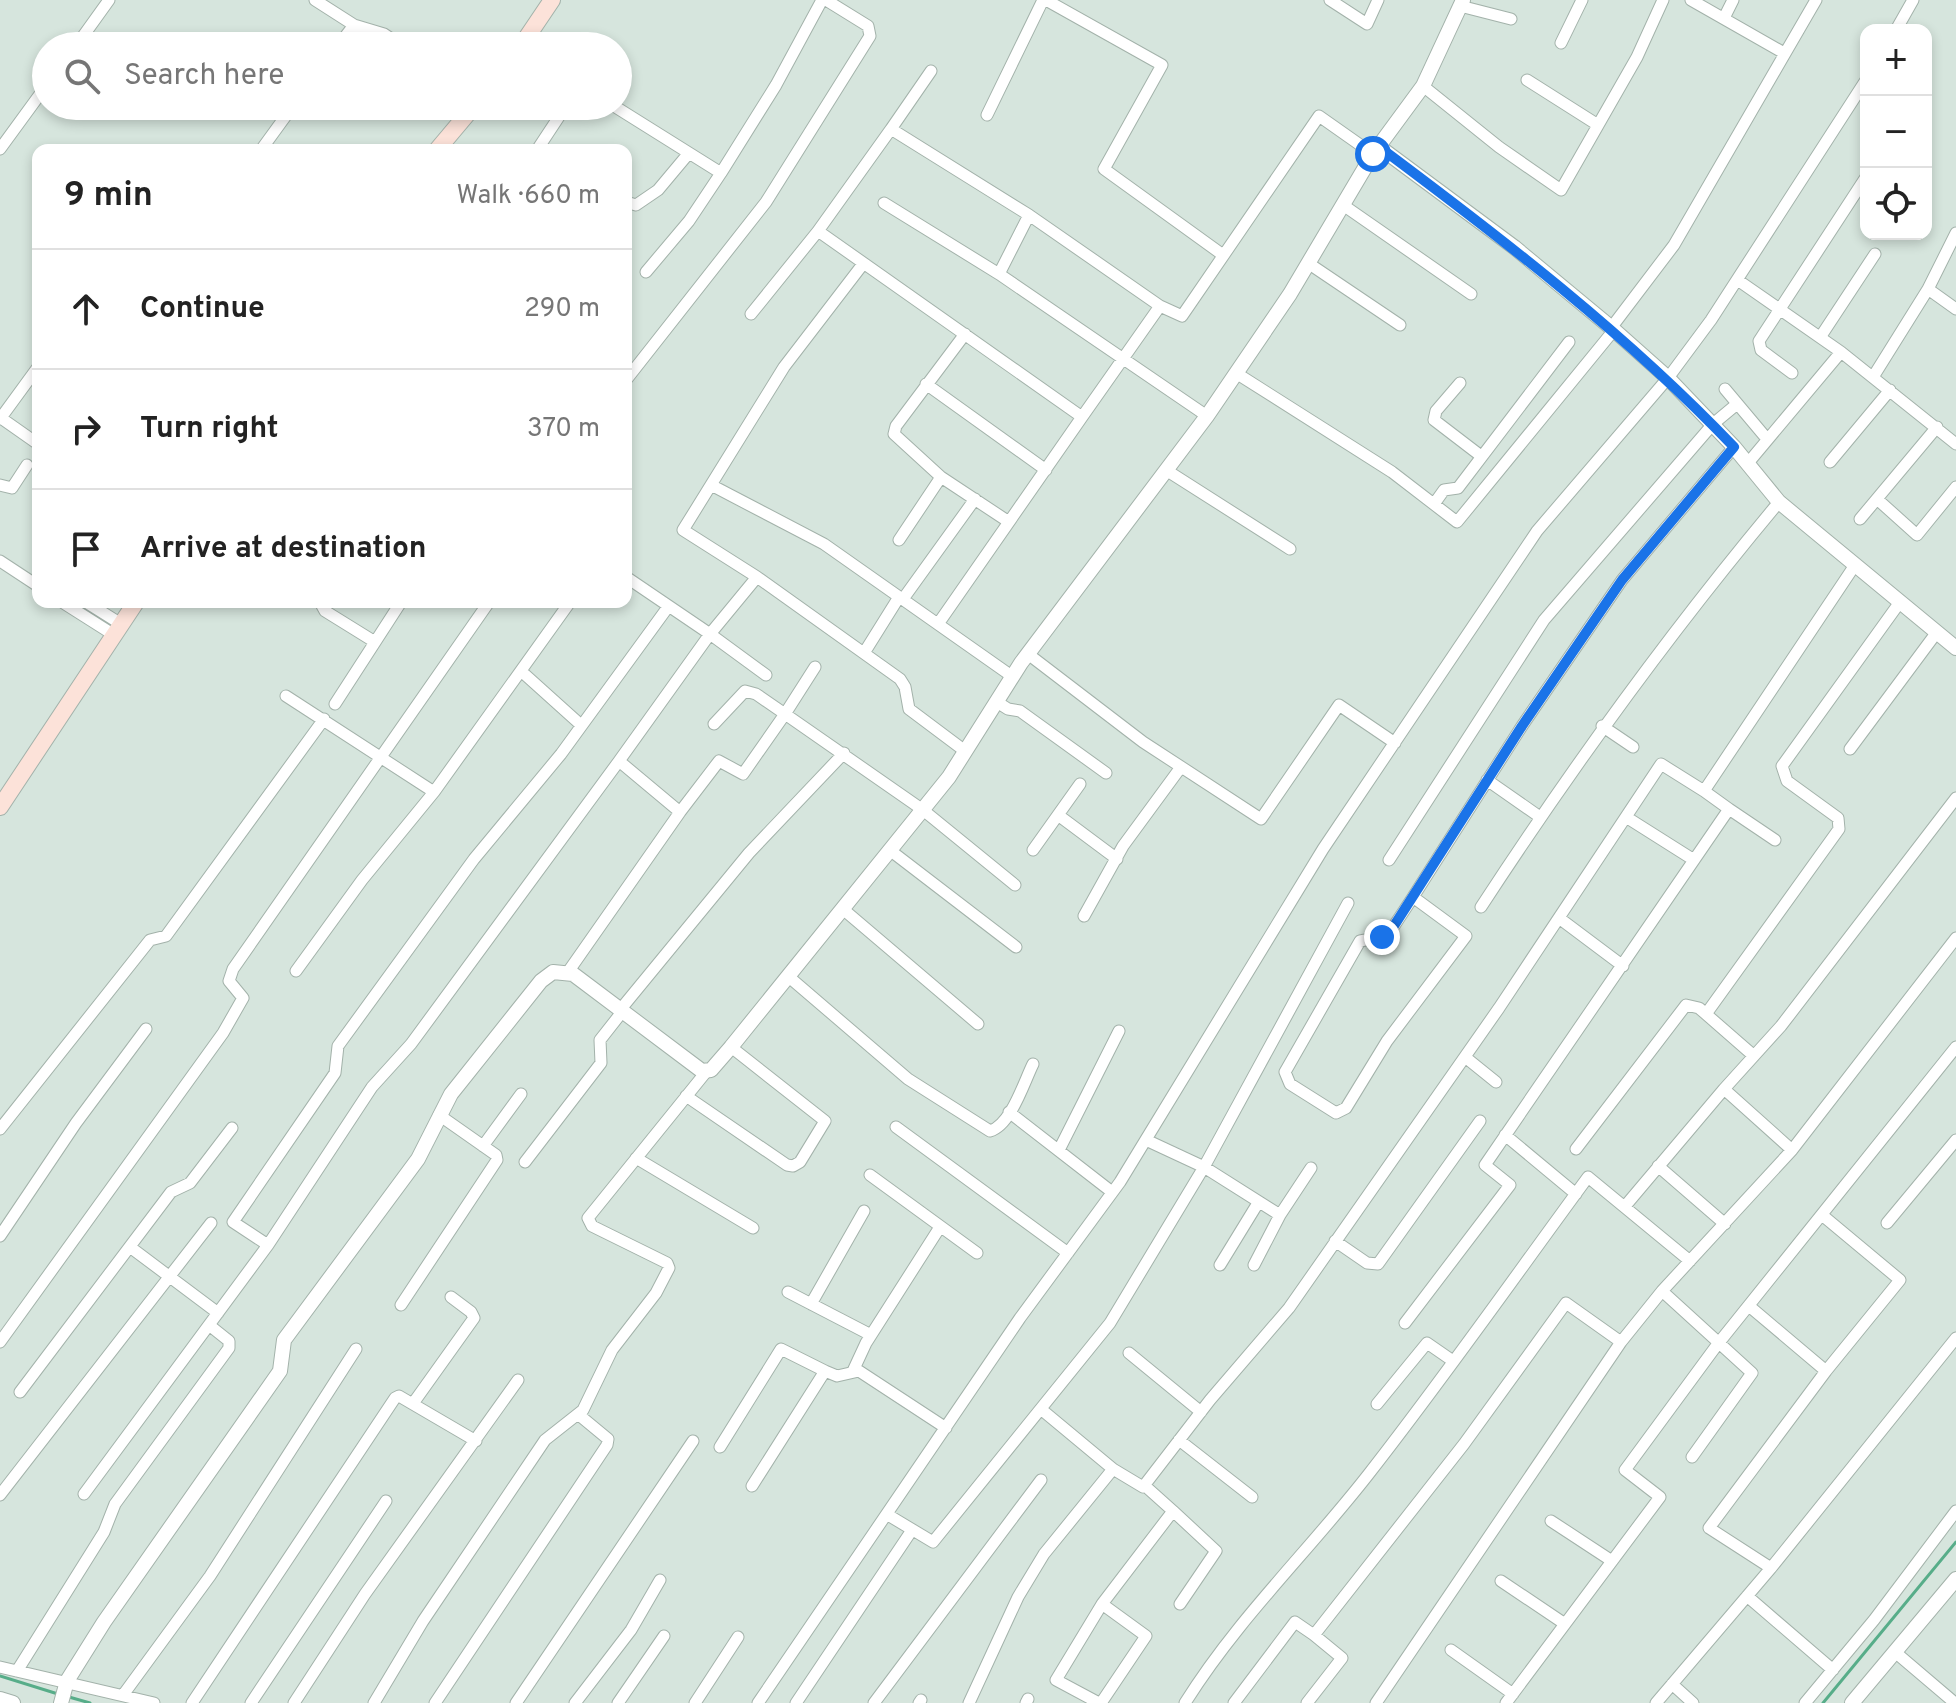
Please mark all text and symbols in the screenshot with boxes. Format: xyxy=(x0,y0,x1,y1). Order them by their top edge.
map controls xyxy=(1860,24,1932,240)
button: + xyxy=(1860,24,1932,96)
search box xyxy=(32,32,632,120)
icon: search xyxy=(60,54,104,98)
text: Search here xyxy=(124,58,284,95)
button: − xyxy=(1860,96,1932,168)
route start xyxy=(1355,136,1391,172)
button: locate xyxy=(1860,168,1932,240)
text: 9 min xyxy=(64,175,153,218)
text: Walk · 660 m xyxy=(456,180,600,213)
icon: ahead xyxy=(64,287,108,331)
text: Continue xyxy=(140,291,265,328)
text: 290 m xyxy=(524,293,600,326)
icon: right xyxy=(64,407,108,451)
text: Turn right xyxy=(140,411,278,448)
text: 370 m xyxy=(527,413,600,446)
icon: arrive xyxy=(64,527,108,571)
text: Arrive at destination xyxy=(140,531,426,568)
route end xyxy=(1364,919,1400,955)

